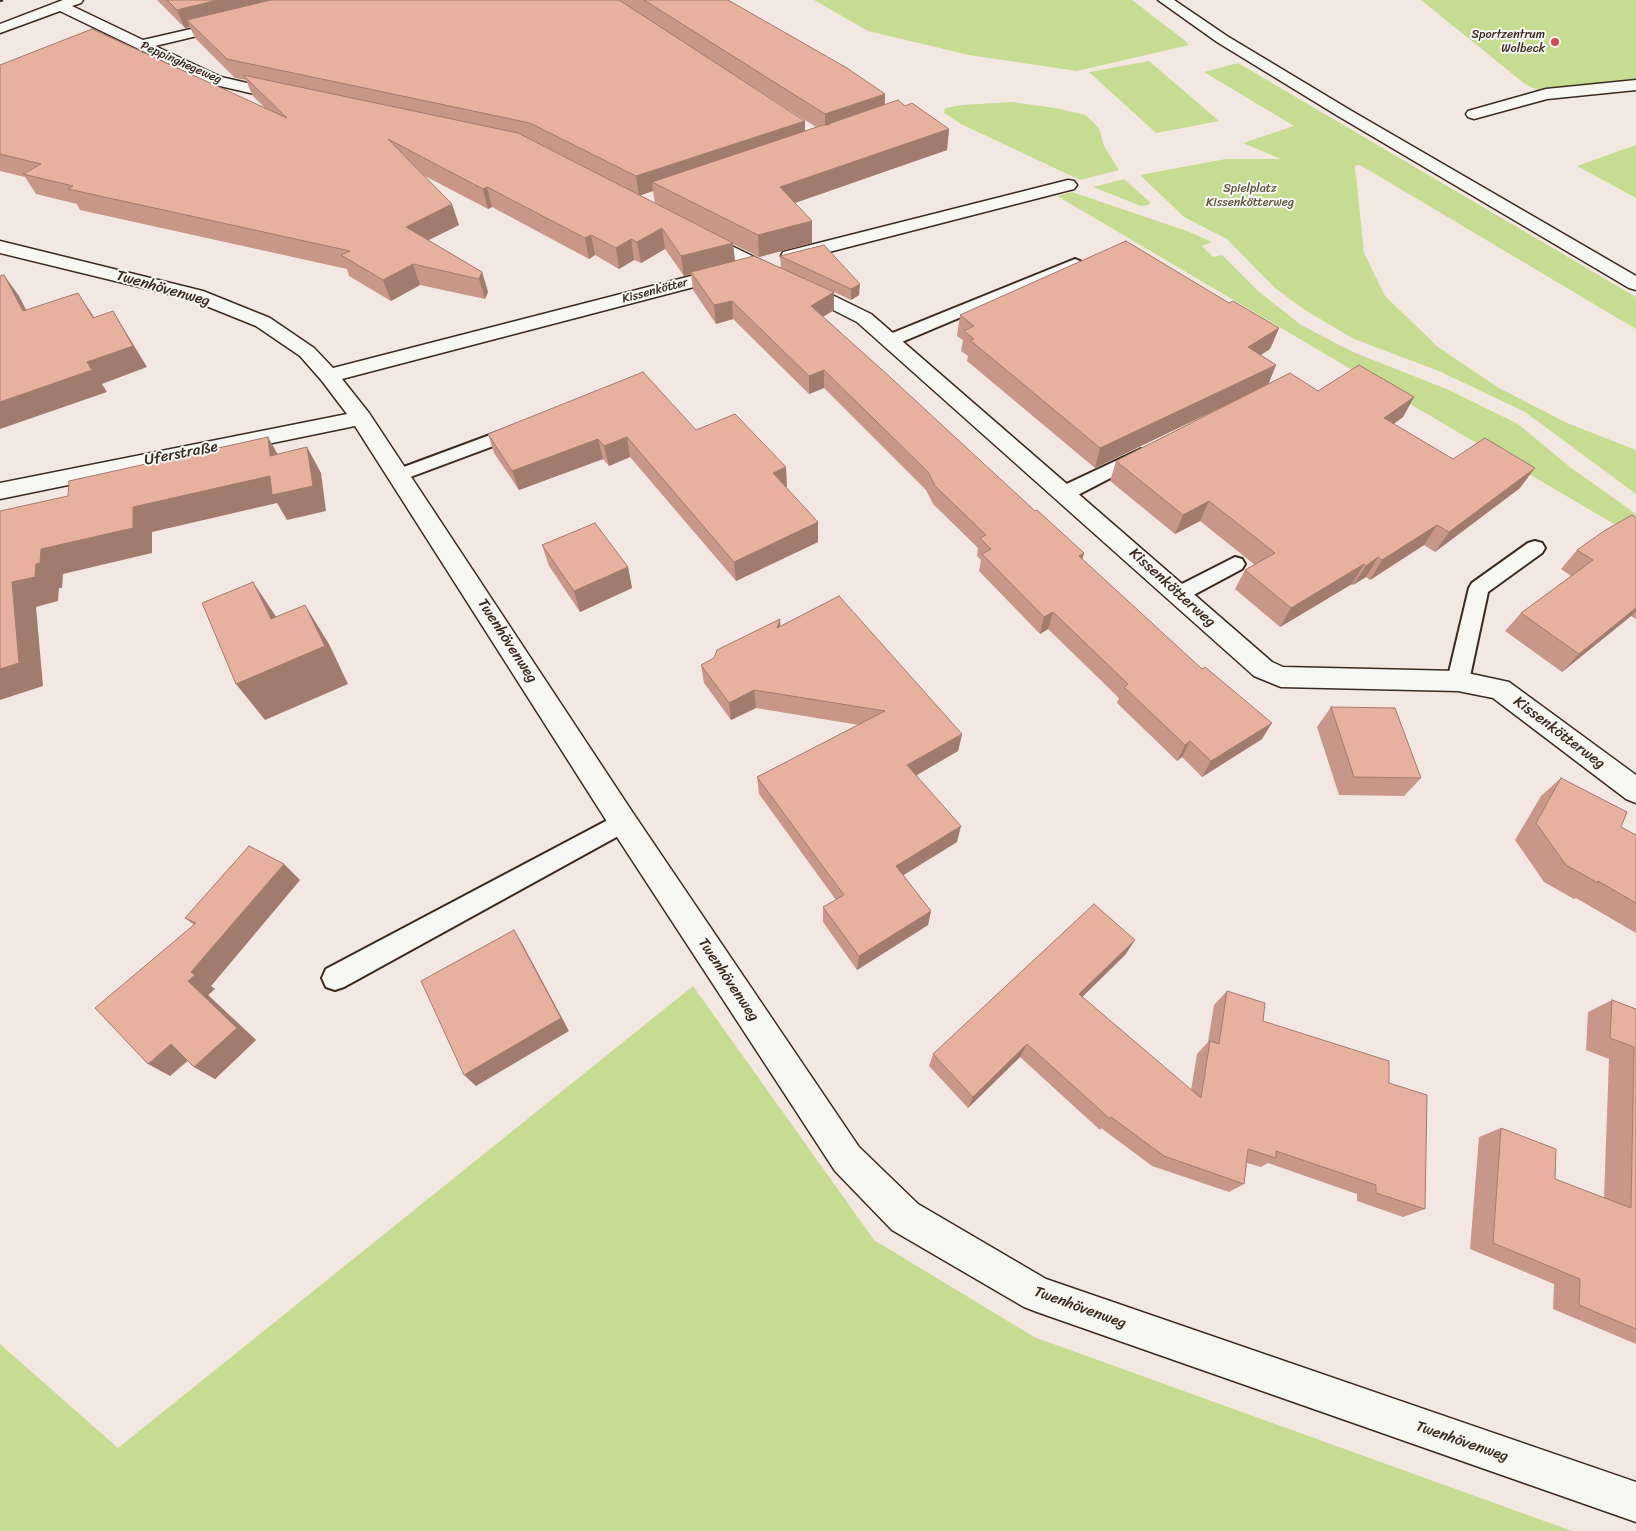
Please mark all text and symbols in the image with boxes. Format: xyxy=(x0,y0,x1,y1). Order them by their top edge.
place label: Sportzentrum Wolbeck xyxy=(1472,28,1545,56)
marker: Sportzentrum Wolbeck xyxy=(1549,36,1561,48)
street label: Peppinghegeweg xyxy=(138,39,224,87)
park label: Spielplatz Kissenkötterweg xyxy=(1206,182,1294,210)
street label: Twenhövenweg xyxy=(114,267,212,311)
street label: Kissenkötter xyxy=(621,275,689,307)
street label: Uferstraße xyxy=(143,438,219,470)
street label: Kissenkötterweg xyxy=(1125,545,1219,631)
street label: Twenhövenweg xyxy=(473,596,541,686)
street label: Kissenkötterweg xyxy=(1510,693,1608,773)
street label: Twenhövenweg xyxy=(694,935,762,1025)
street label: Twenhövenweg xyxy=(1032,1283,1128,1333)
street label: Twenhövenweg xyxy=(1413,1418,1511,1466)

